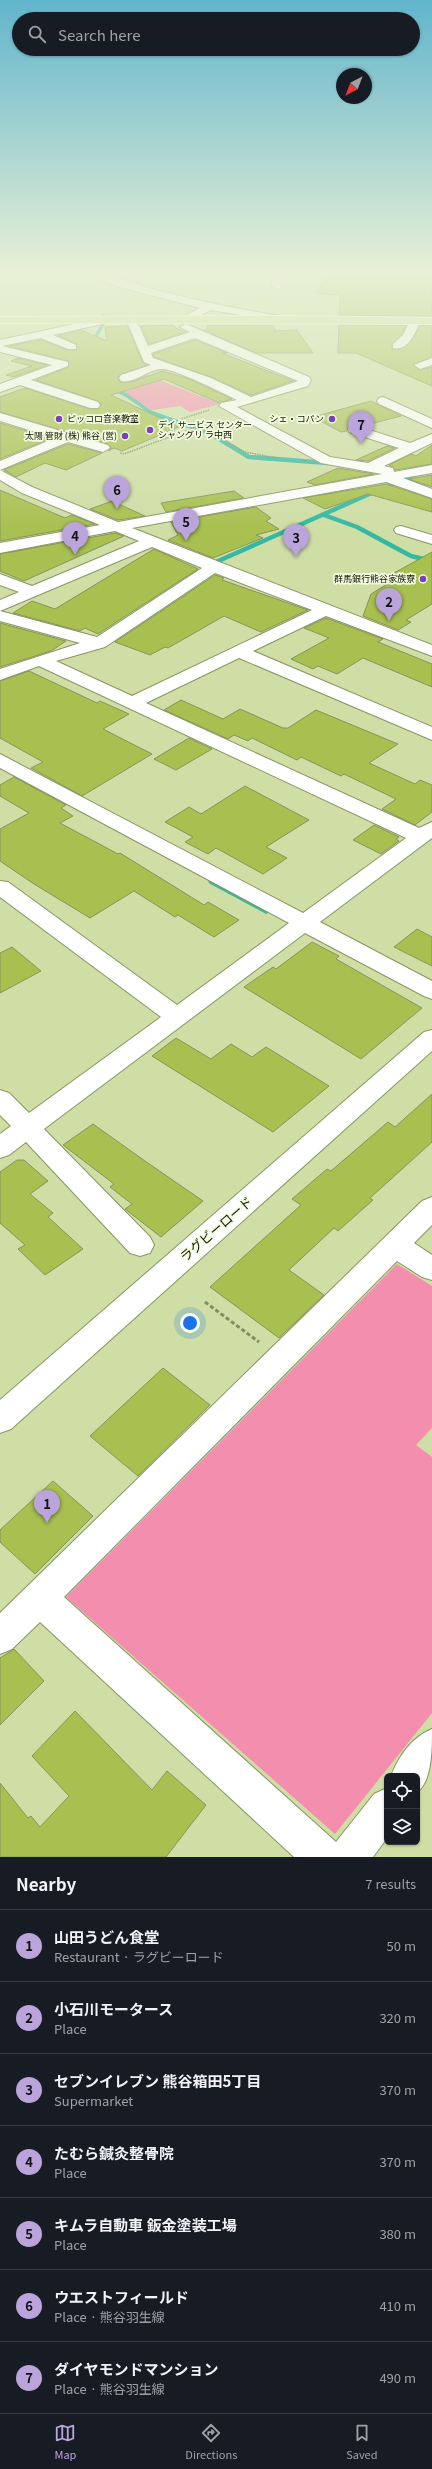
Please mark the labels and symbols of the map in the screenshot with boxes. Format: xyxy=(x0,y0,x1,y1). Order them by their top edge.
north arrow xyxy=(336,68,372,104)
pin: 7 xyxy=(348,411,374,444)
place label: ピッコロ音楽教室 xyxy=(67,412,139,425)
place label: シェ・コパン xyxy=(270,412,324,425)
marker: ピッコロ音楽教室 xyxy=(54,414,64,424)
marker: シェ・コパン xyxy=(327,414,337,424)
place label: デイ サービス センター シャングリ ラ中西 xyxy=(158,418,252,441)
marker: デイ サービス センター シャングリ ラ中西 xyxy=(145,425,155,435)
place label: 太陽 管財 (株) 熊谷 (営) xyxy=(25,429,117,442)
marker: 太陽 管財 (株) 熊谷 (営) xyxy=(120,431,130,441)
pin: 6 xyxy=(104,476,130,509)
pin: 5 xyxy=(173,508,199,541)
pin: 4 xyxy=(62,522,88,555)
pin: 3 xyxy=(283,524,309,557)
place label: 群馬銀行熊谷家族寮 xyxy=(334,572,415,585)
marker: 群馬銀行熊谷家族寮 xyxy=(418,574,428,584)
pin: 2 xyxy=(376,588,402,621)
street label: ラグビーロード xyxy=(175,1192,256,1266)
your location xyxy=(180,1313,200,1333)
pin: 1 xyxy=(34,1490,60,1523)

